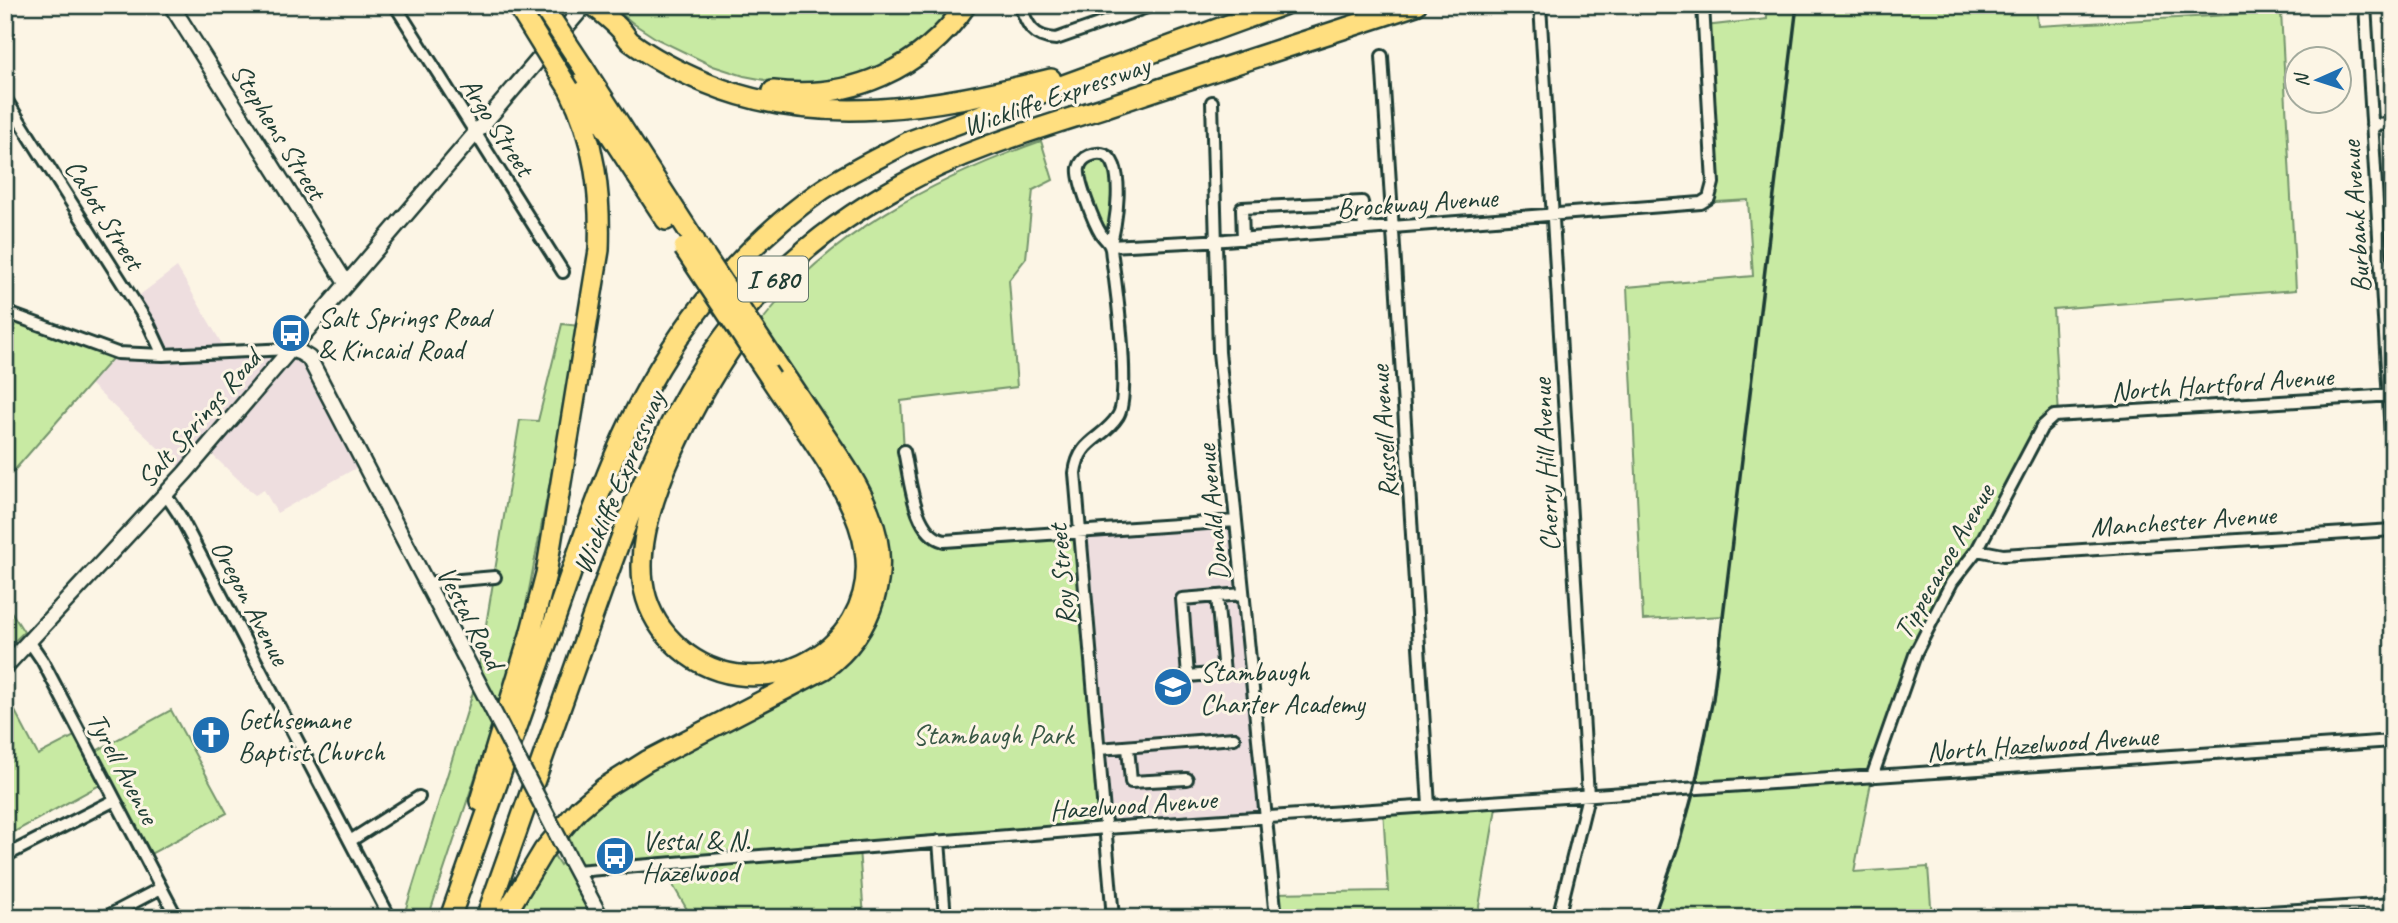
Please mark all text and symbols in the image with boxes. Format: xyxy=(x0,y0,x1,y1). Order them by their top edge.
street label: Wickliffe Expressway xyxy=(958,46,1156,144)
north arrow xyxy=(2282,46,2352,116)
street label: Stephens Street xyxy=(223,57,336,208)
street label: Argo Street xyxy=(453,70,544,185)
text: N xyxy=(2290,71,2314,87)
street label: Burbank Avenue xyxy=(2333,138,2378,294)
street label: Cabot Street xyxy=(57,152,154,278)
street label: Brockway Avenue xyxy=(1336,179,1500,226)
road number: I 680 xyxy=(738,256,808,302)
place label: Salt Springs Road & Kincaid Road xyxy=(318,300,494,367)
bus stop icon: Salt Springs Road & Kincaid Road xyxy=(270,312,312,354)
street label: Salt Springs Road xyxy=(129,339,271,495)
street label: North Hartford Avenue xyxy=(2110,358,2336,409)
street label: Russell Avenue xyxy=(1361,362,1406,500)
street label: Cherry Hill Avenue xyxy=(1523,376,1568,552)
street label: Wickliffe Expressway xyxy=(564,383,674,579)
street label: Donald Avenue xyxy=(1188,441,1237,583)
street label: Tippecanoe Avenue xyxy=(1885,476,2003,645)
street label: Manchester Avenue xyxy=(2089,496,2279,544)
street label: Roy Street xyxy=(1039,520,1083,627)
street label: Oregon Avenue xyxy=(203,534,299,672)
street label: Vestal Road xyxy=(429,560,514,678)
place label: Stambaugh Charter Academy xyxy=(1200,654,1367,721)
school or university icon: Stambaugh Charter Academy xyxy=(1152,666,1194,708)
place label: Gethsemane Baptist Church xyxy=(238,702,386,769)
street label: Tyrell Avenue xyxy=(80,707,168,831)
church icon: Gethsemane Baptist Church xyxy=(190,714,232,756)
park label: Stambaugh Park xyxy=(913,717,1076,752)
street label: North Hazelwood Avenue xyxy=(1925,718,2161,769)
street label: Hazelwood Avenue xyxy=(1048,781,1220,828)
place label: Vestal & N. Hazelwood xyxy=(642,823,751,890)
bus stop icon: Vestal & N. Hazelwood xyxy=(594,835,636,877)

